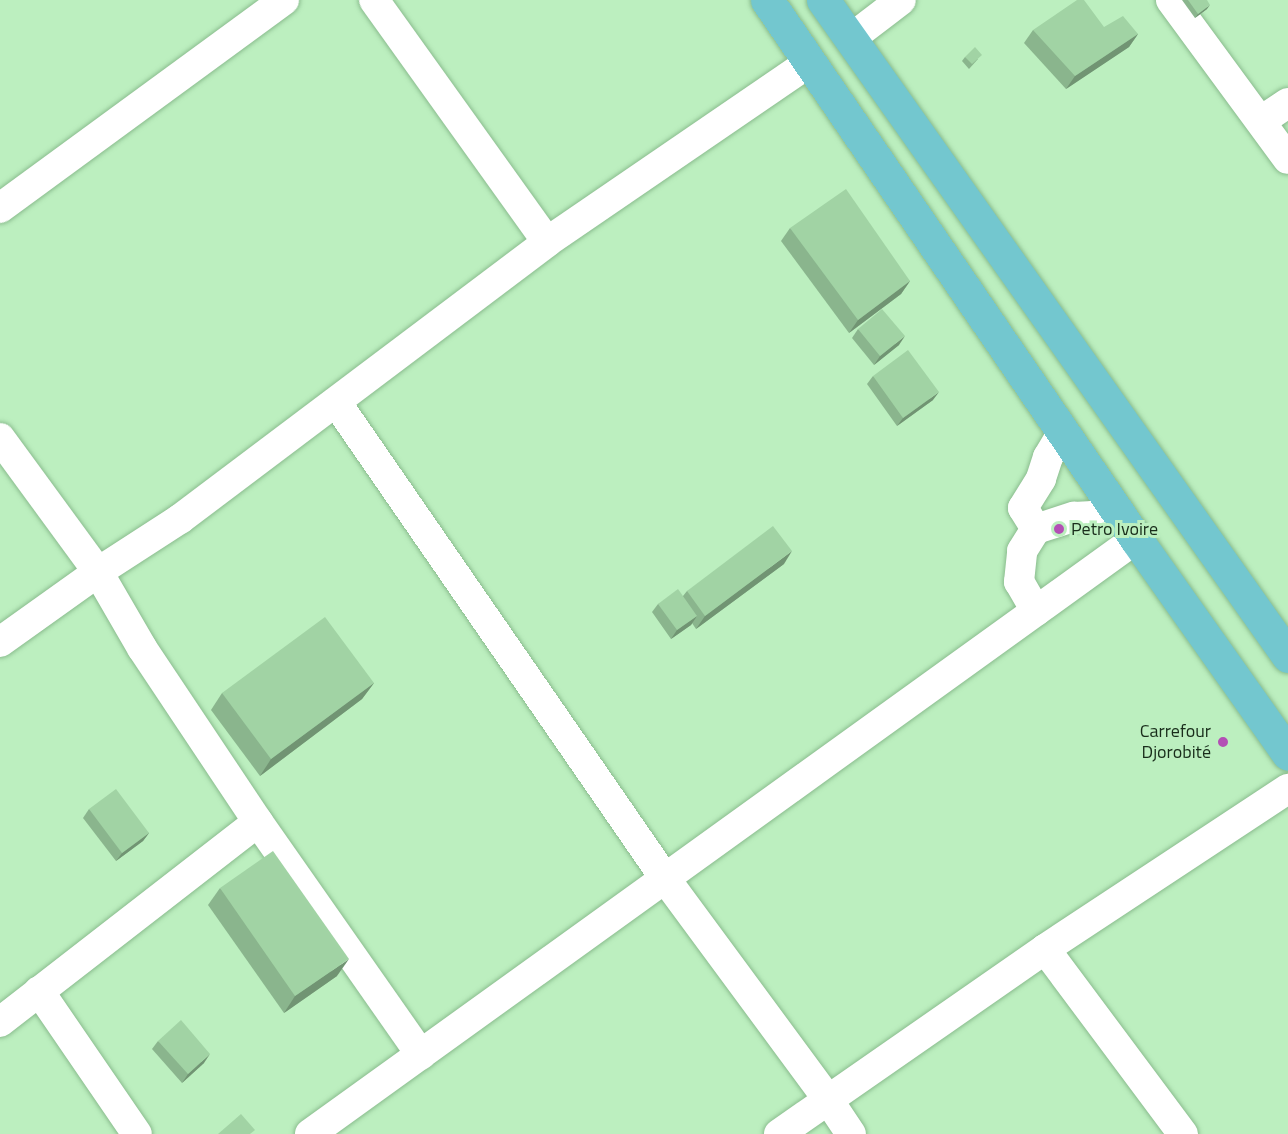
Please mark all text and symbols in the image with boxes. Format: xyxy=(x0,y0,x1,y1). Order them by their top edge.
place label: Petro Ivoire xyxy=(1071,518,1158,540)
marker: Petro Ivoire xyxy=(1052,522,1066,536)
place label: Carrefour Djorobité xyxy=(1140,721,1211,764)
marker: Carrefour Djorobité xyxy=(1216,735,1230,749)

